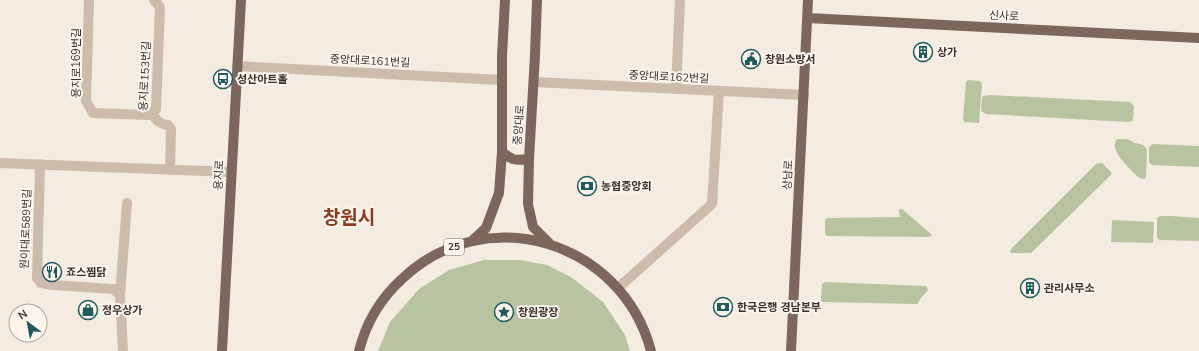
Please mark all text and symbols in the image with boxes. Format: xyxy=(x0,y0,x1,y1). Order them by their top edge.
street label: 신사로 xyxy=(988,8,1020,24)
street label: 용지로169번길 xyxy=(69,28,84,98)
street label: 용지로153번길 xyxy=(136,40,154,112)
building icon: 상가 xyxy=(912,41,934,63)
place label: 상가 xyxy=(937,45,957,60)
public building icon: 창원소방서 xyxy=(740,48,762,70)
street label: 중앙대로161번길 xyxy=(329,51,411,71)
place label: 창원소방서 xyxy=(765,52,816,67)
street label: 중앙대로162번길 xyxy=(628,67,710,87)
bus stop icon: 성산아트홀 xyxy=(212,68,234,90)
place label: 성산아트홀 xyxy=(237,72,288,87)
street label: 중앙대로 xyxy=(510,104,528,146)
street label: 용지로 xyxy=(211,159,227,191)
street label: 상남로 xyxy=(780,159,796,191)
bank icon: 농협중앙회 xyxy=(576,175,598,197)
place label: 농협중앙회 xyxy=(601,179,652,194)
street label: 원이대로589번길 xyxy=(17,188,35,270)
district label: 창원시 xyxy=(323,205,375,231)
road number: 25 xyxy=(444,239,464,255)
restaurant icon: 죠스찜닭 xyxy=(41,261,63,283)
place label: 죠스찜닭 xyxy=(66,265,106,280)
building icon: 관리사무소 xyxy=(1019,277,1041,299)
place label: 관리사무소 xyxy=(1044,281,1095,296)
bank icon: 한국은행 경남본부 xyxy=(712,296,734,318)
shop icon: 정우상가 xyxy=(77,299,99,321)
place label: 한국은행 경남본부 xyxy=(737,300,821,315)
place icon: 창원광장 xyxy=(493,301,515,323)
north arrow xyxy=(8,303,48,343)
place label: 정우상가 xyxy=(102,303,142,318)
place label: 창원광장 xyxy=(518,305,558,320)
text: N xyxy=(15,306,30,323)

